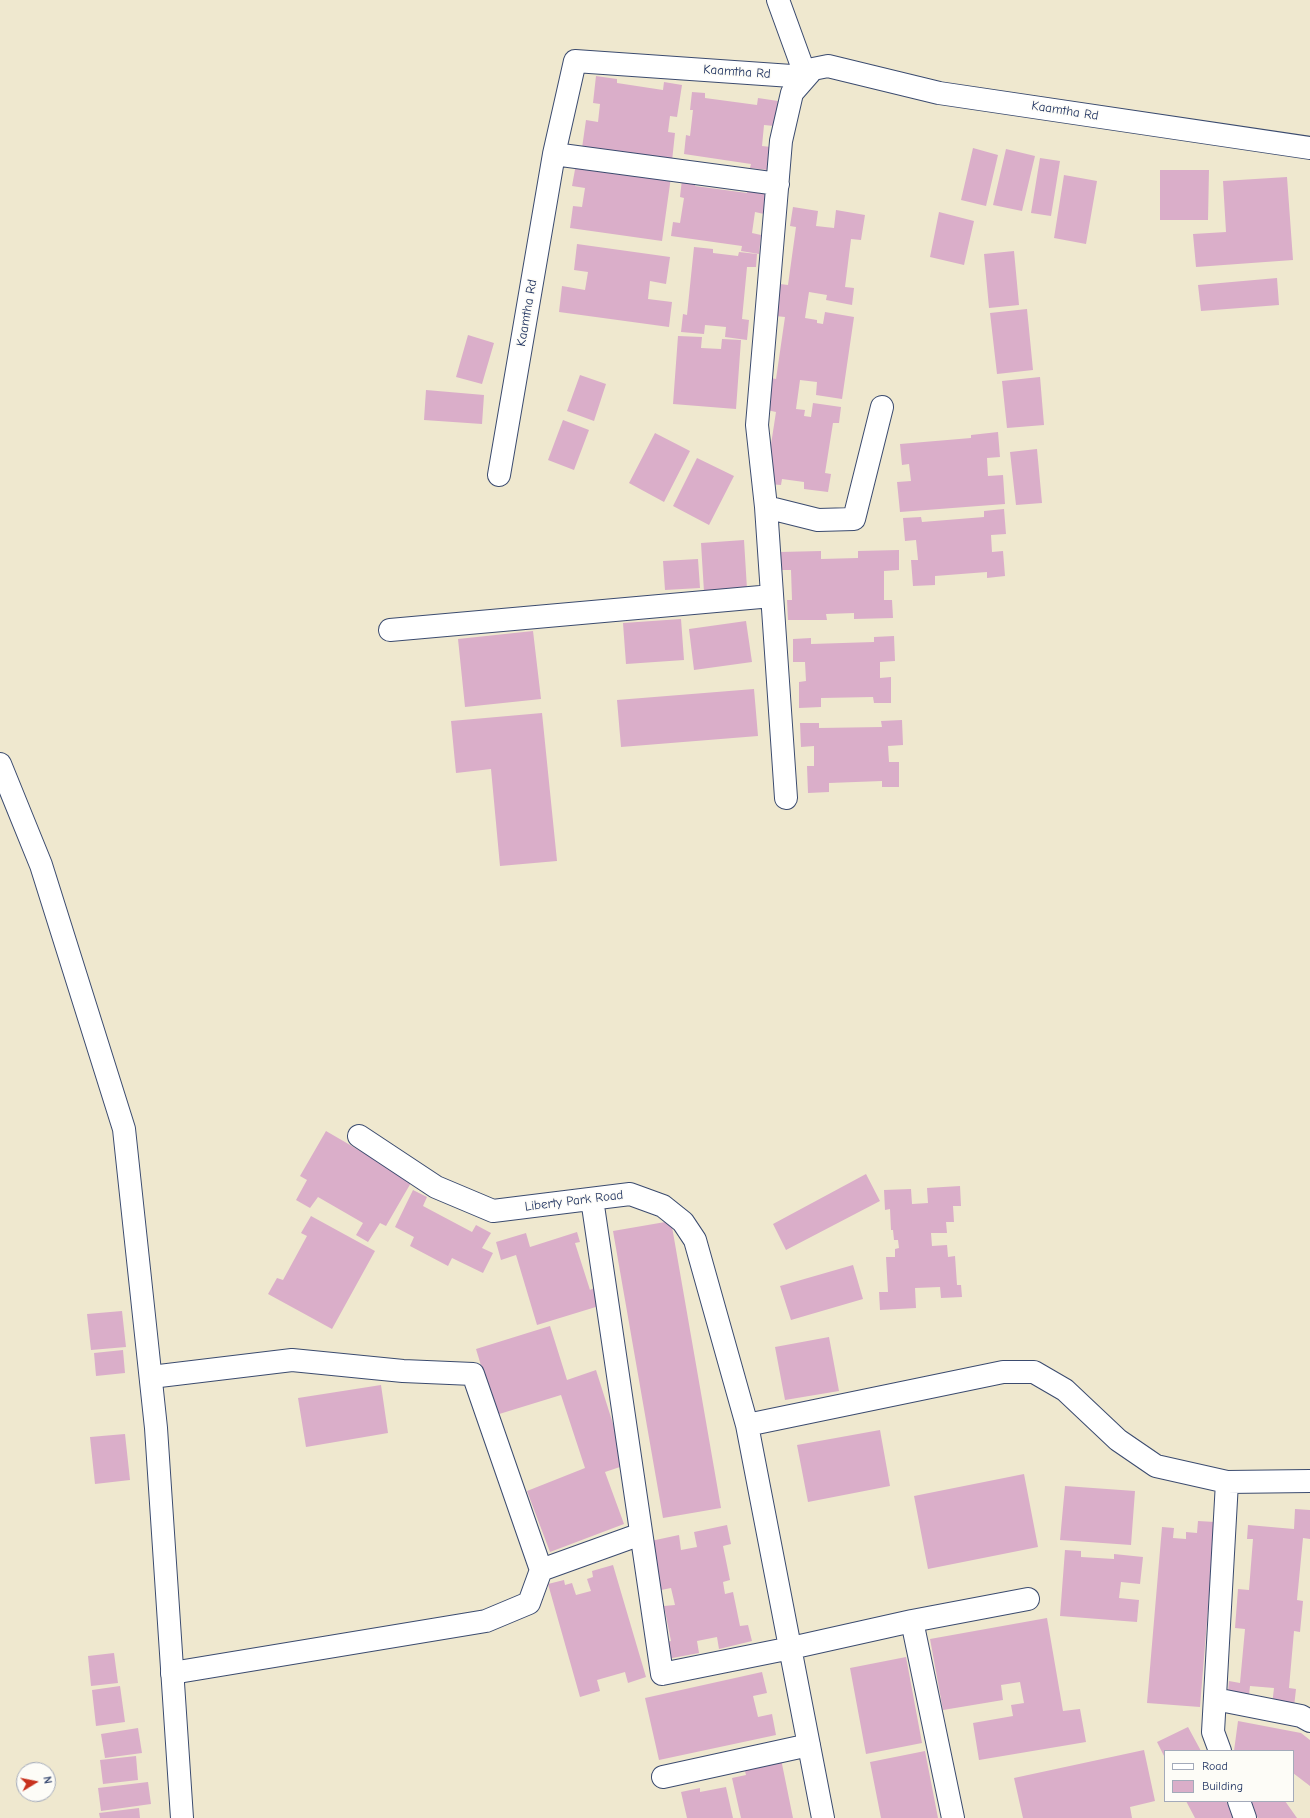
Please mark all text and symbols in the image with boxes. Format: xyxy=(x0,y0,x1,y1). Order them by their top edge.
street label: Kaamtha Rd xyxy=(703,62,771,82)
street label: Kaamtha Rd xyxy=(1030,98,1100,124)
street label: Kaamtha Rd xyxy=(513,278,541,348)
street label: Liberty Park Road xyxy=(524,1187,624,1215)
legend xyxy=(1164,1750,1294,1802)
text: Road xyxy=(1202,1759,1228,1773)
north arrow xyxy=(16,1762,56,1802)
text: N xyxy=(40,1775,54,1785)
text: Building xyxy=(1202,1779,1243,1793)

